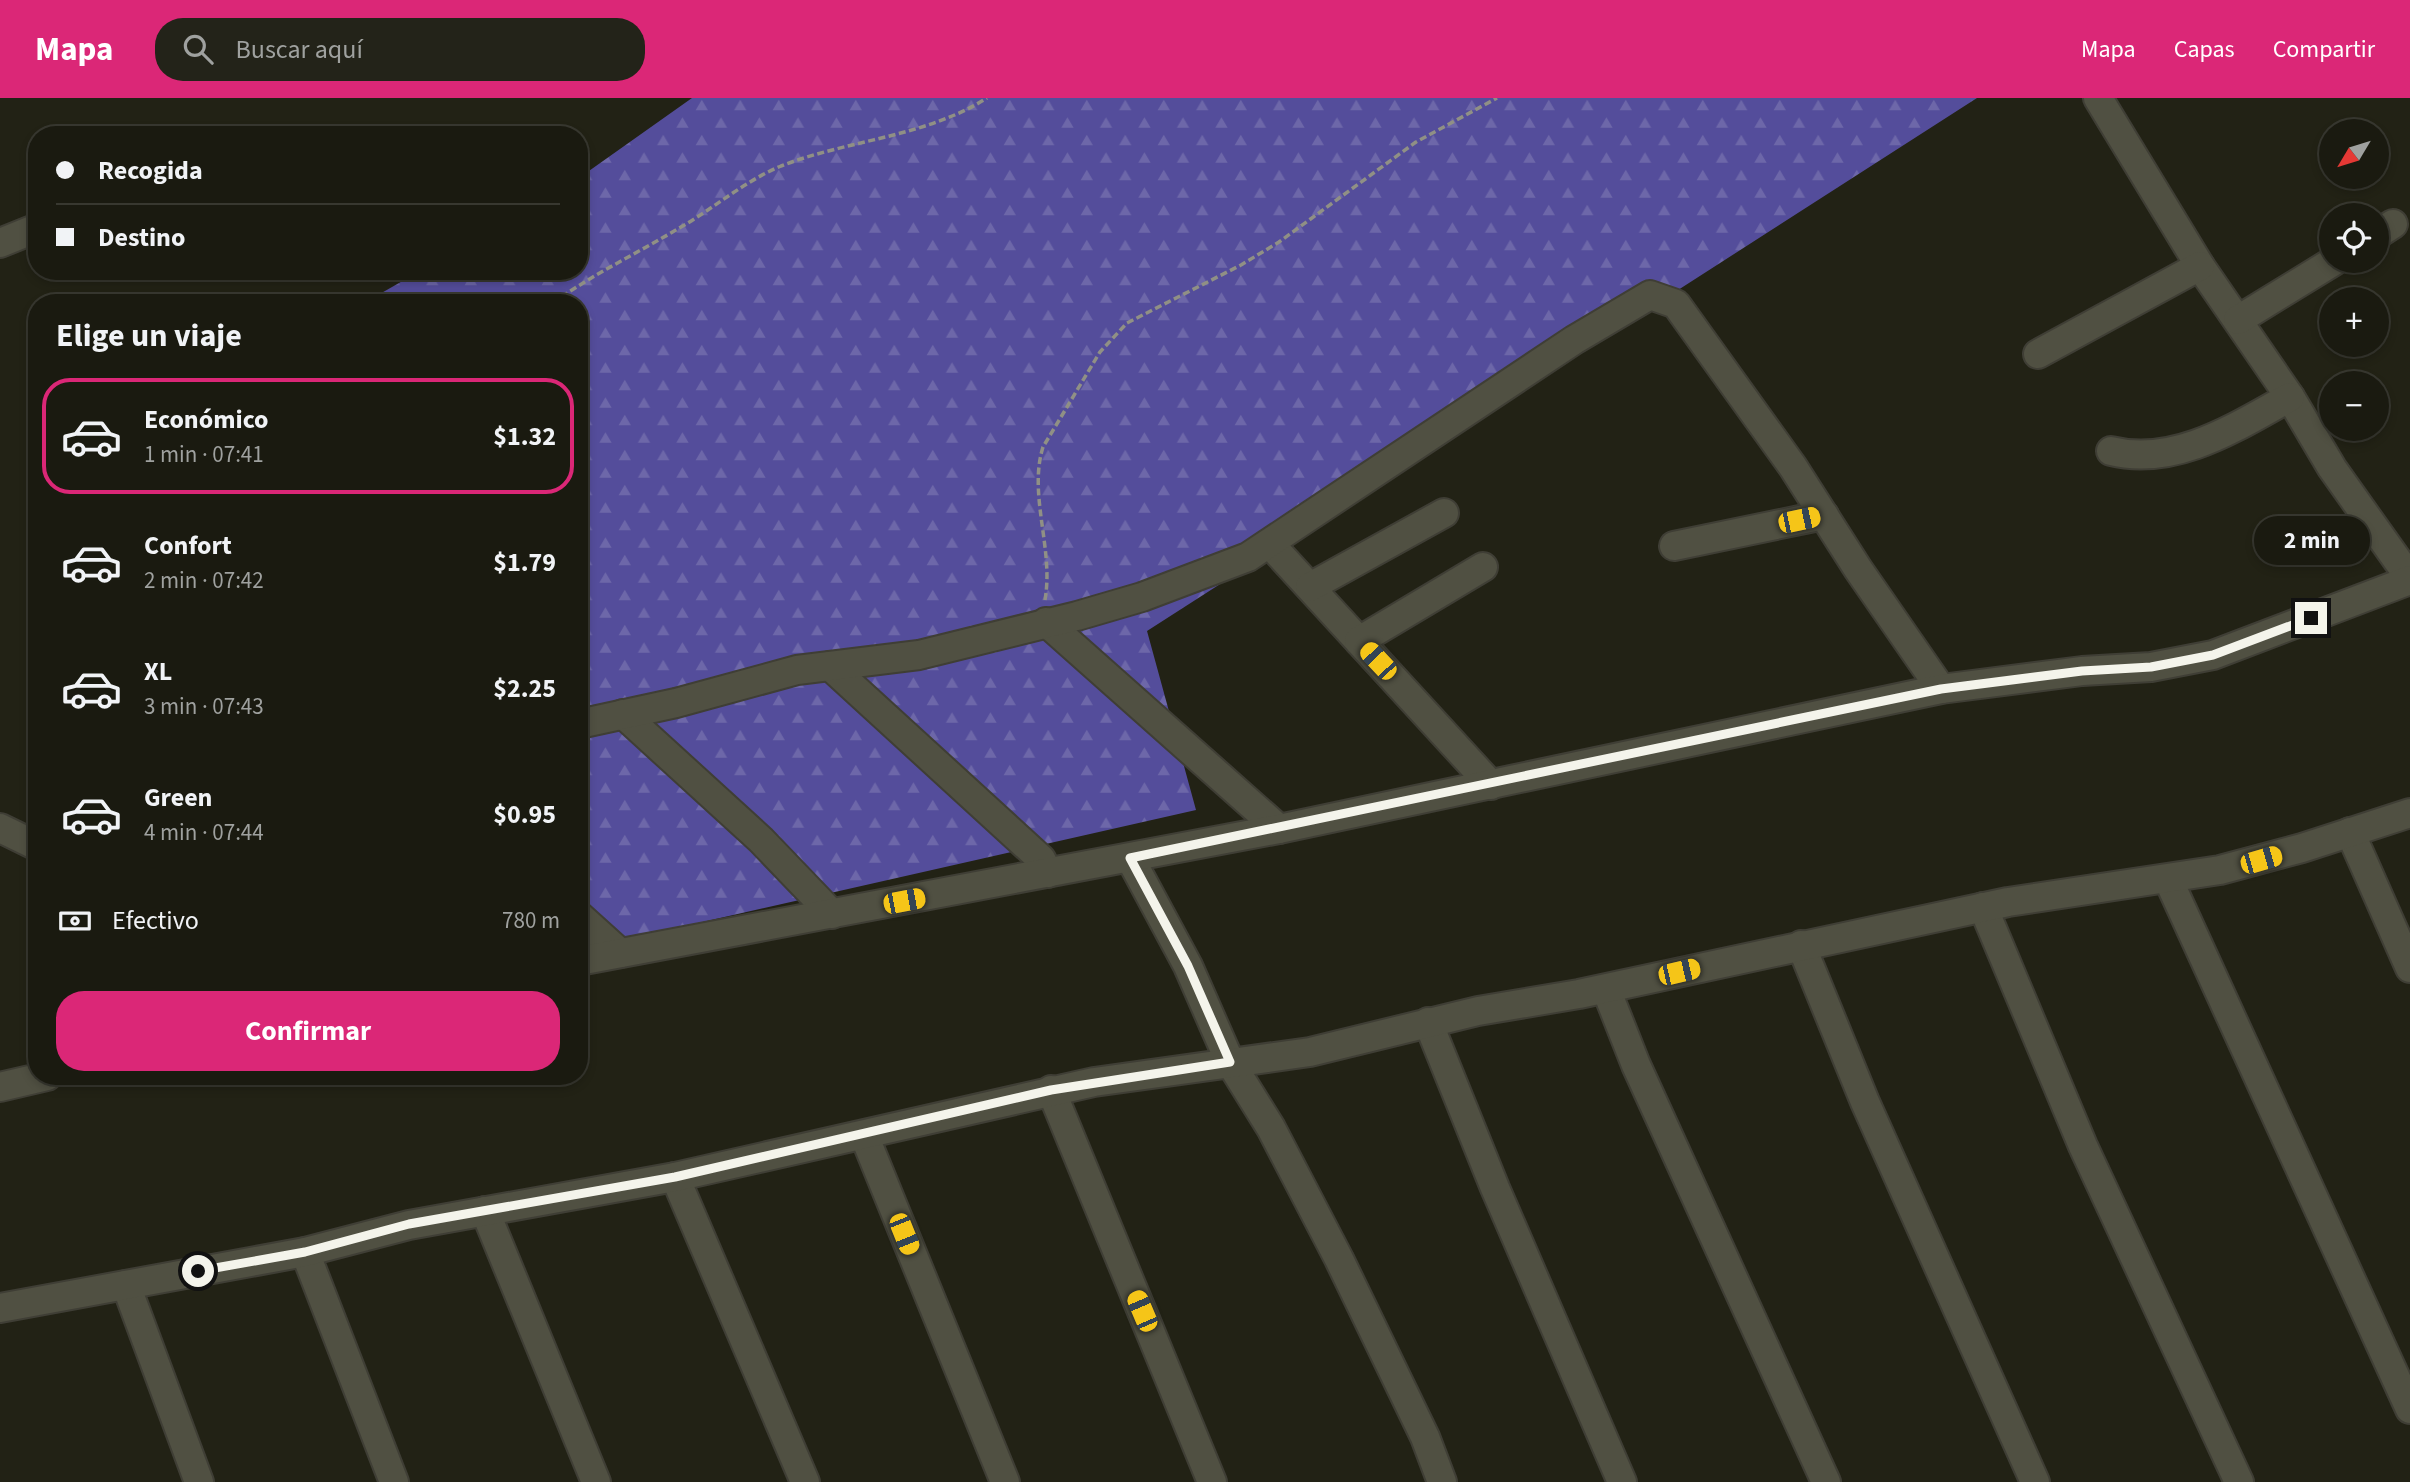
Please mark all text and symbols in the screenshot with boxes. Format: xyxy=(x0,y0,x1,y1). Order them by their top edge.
search box xyxy=(155,18,645,81)
text: Mapa xyxy=(35,26,113,73)
icon: search xyxy=(179,30,217,68)
text: Buscar aquí xyxy=(235,31,363,68)
text: Mapa xyxy=(2081,32,2136,67)
text: Capas xyxy=(2174,32,2235,67)
text: Compartir xyxy=(2273,32,2375,67)
north arrow xyxy=(2319,119,2389,189)
map controls xyxy=(2319,119,2389,441)
text: Recogida xyxy=(98,152,203,189)
button: locate xyxy=(2319,203,2389,273)
text: Destino xyxy=(98,219,185,256)
button: + xyxy=(2319,287,2389,357)
text: Elige un viaje xyxy=(56,313,242,359)
button: − xyxy=(2319,371,2389,441)
text: Económico xyxy=(144,401,269,438)
icon: car xyxy=(60,405,123,468)
text: $1.32 xyxy=(493,418,556,455)
text: 1 min · 07:41 xyxy=(144,438,264,471)
car xyxy=(1777,505,1822,535)
callout: 2 min xyxy=(2253,517,2369,566)
text: 2 min xyxy=(2284,524,2340,557)
text: Confort xyxy=(144,527,232,564)
icon: car xyxy=(60,531,123,594)
text: $1.79 xyxy=(493,544,556,581)
text: 2 min · 07:42 xyxy=(144,564,264,597)
route end xyxy=(2295,602,2327,634)
car xyxy=(1356,638,1401,684)
text: XL xyxy=(144,653,172,690)
icon: car xyxy=(60,657,123,720)
text: $2.25 xyxy=(493,670,556,707)
text: 3 min · 07:43 xyxy=(144,690,264,723)
text: Green xyxy=(144,779,212,816)
icon: car xyxy=(60,783,123,846)
text: $0.95 xyxy=(493,796,556,833)
text: 4 min · 07:44 xyxy=(144,816,264,849)
car xyxy=(2238,844,2285,876)
car xyxy=(882,887,927,915)
icon: cash xyxy=(56,902,94,940)
text: Efectivo xyxy=(112,902,199,939)
text: 780 m xyxy=(502,904,560,937)
car xyxy=(1657,957,1702,987)
button: Confirmar xyxy=(56,991,560,1071)
car xyxy=(887,1211,922,1257)
route start xyxy=(182,1255,214,1287)
car xyxy=(1125,1288,1160,1334)

